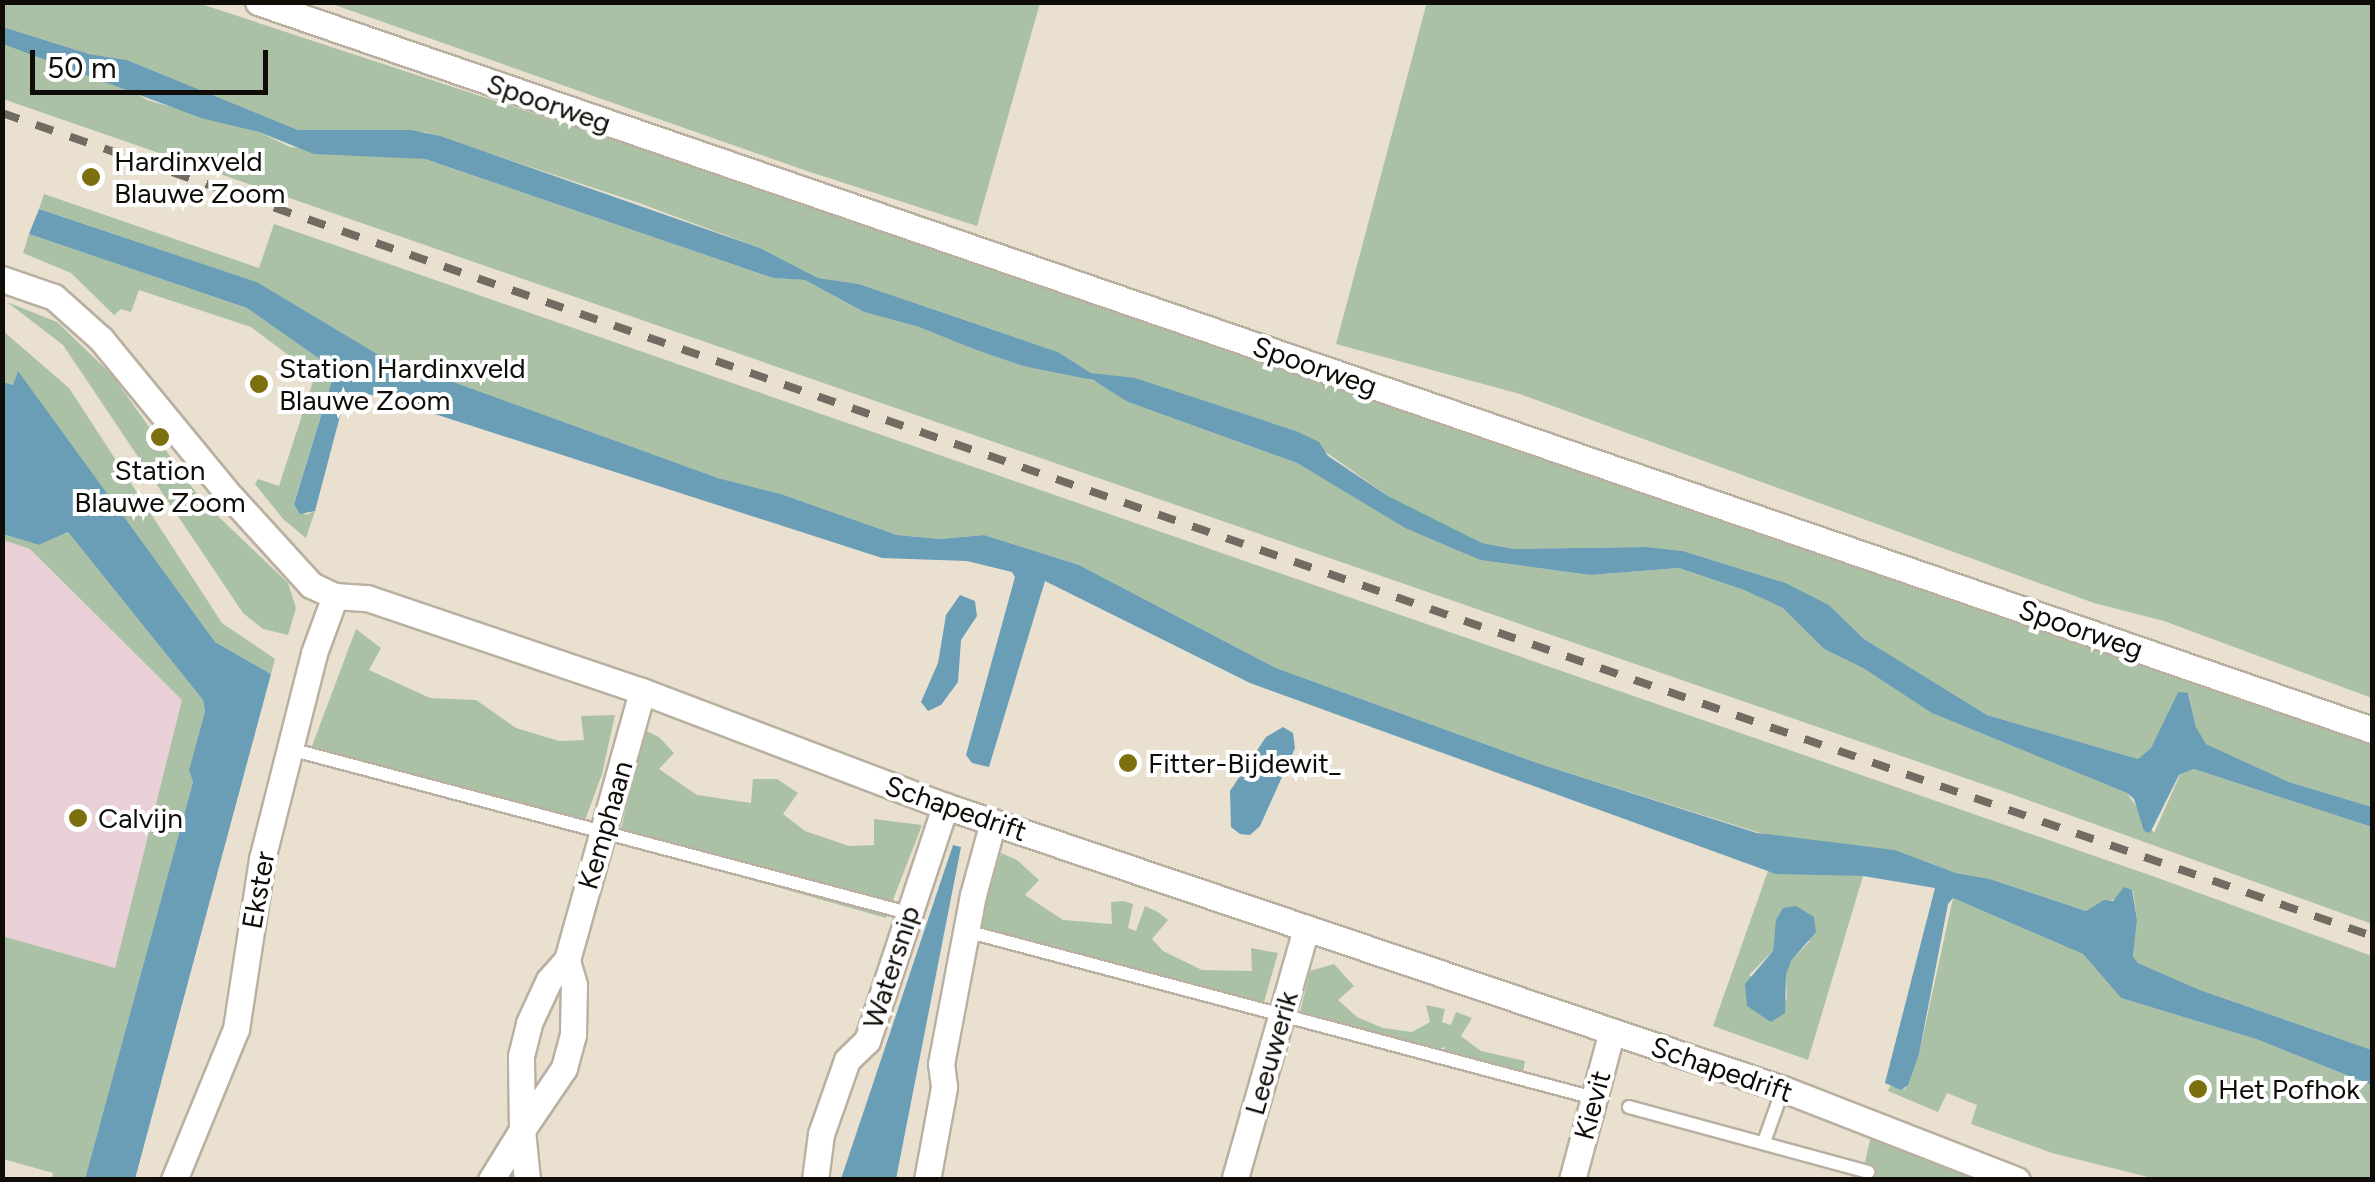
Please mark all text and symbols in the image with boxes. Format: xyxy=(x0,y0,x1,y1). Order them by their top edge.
scale bar xyxy=(35,30,272,92)
text: 50 m xyxy=(47,49,116,86)
street label: Spoorweg xyxy=(483,66,615,140)
place label: Hardinxveld Blauwe Zoom xyxy=(114,144,285,210)
marker: Hardinxveld Blauwe Zoom xyxy=(78,164,104,190)
street label: Spoorweg xyxy=(1249,329,1381,403)
place label: Station Hardinxveld Blauwe Zoom xyxy=(279,351,526,417)
marker: Station Hardinxveld Blauwe Zoom xyxy=(248,373,270,395)
marker: Station Blauwe Zoom xyxy=(149,426,171,448)
place label: Station Blauwe Zoom xyxy=(74,453,246,519)
street label: Spoorweg xyxy=(2015,592,2147,666)
place label: Fitter-Bijdewit_ xyxy=(1148,746,1341,780)
marker: Fitter-Bijdewit_ xyxy=(1117,752,1139,774)
street label: Kemphaan xyxy=(571,757,639,893)
street label: Schapedrift xyxy=(881,768,1031,848)
place label: Calvijn xyxy=(98,801,183,835)
marker: Calvijn xyxy=(67,807,89,829)
street label: Ekster xyxy=(235,848,281,932)
street label: Watersnip xyxy=(855,901,927,1033)
street label: Leeuwerik xyxy=(1237,987,1305,1119)
street label: Schapedrift xyxy=(1647,1029,1797,1109)
street label: Kievit xyxy=(1567,1067,1617,1143)
place label: Het Pofhok xyxy=(2218,1072,2360,1106)
marker: Het Pofhok xyxy=(2187,1078,2209,1100)

